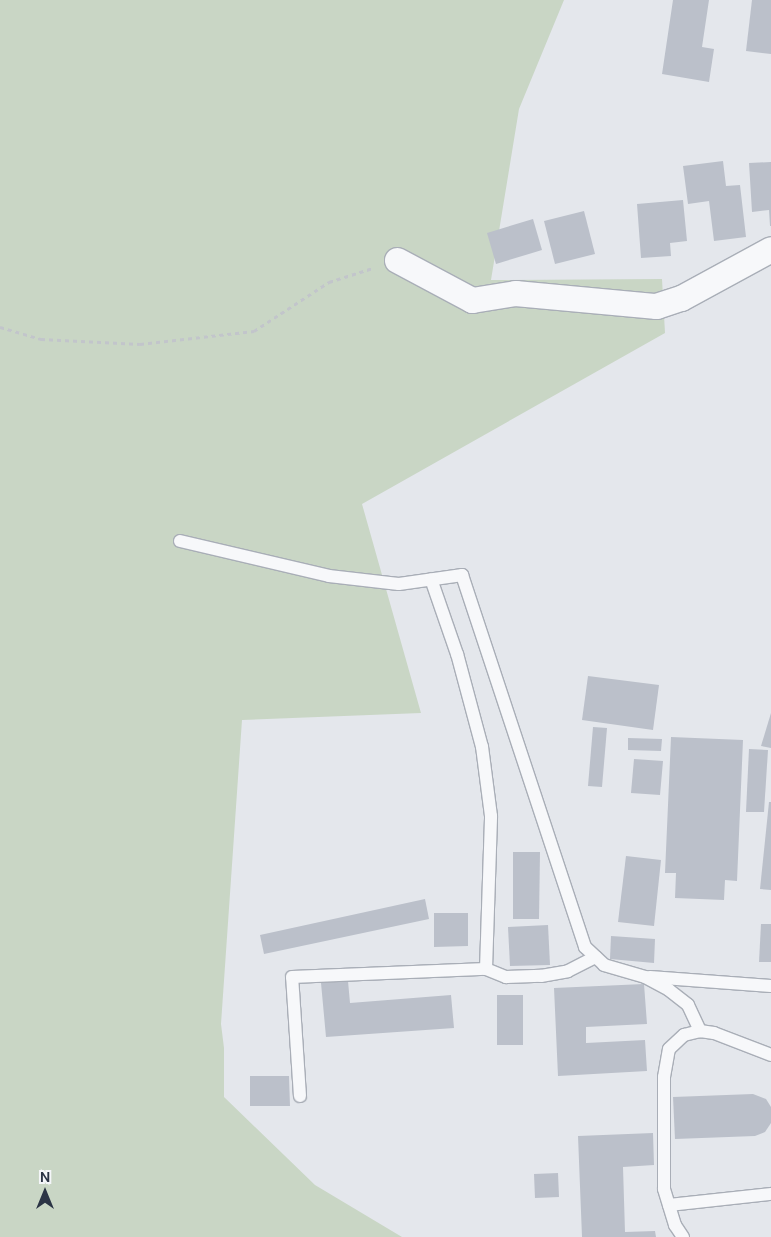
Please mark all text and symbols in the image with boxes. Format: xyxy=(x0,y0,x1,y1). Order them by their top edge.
north arrow xyxy=(20,1167,70,1217)
text: N xyxy=(40,1168,50,1186)

